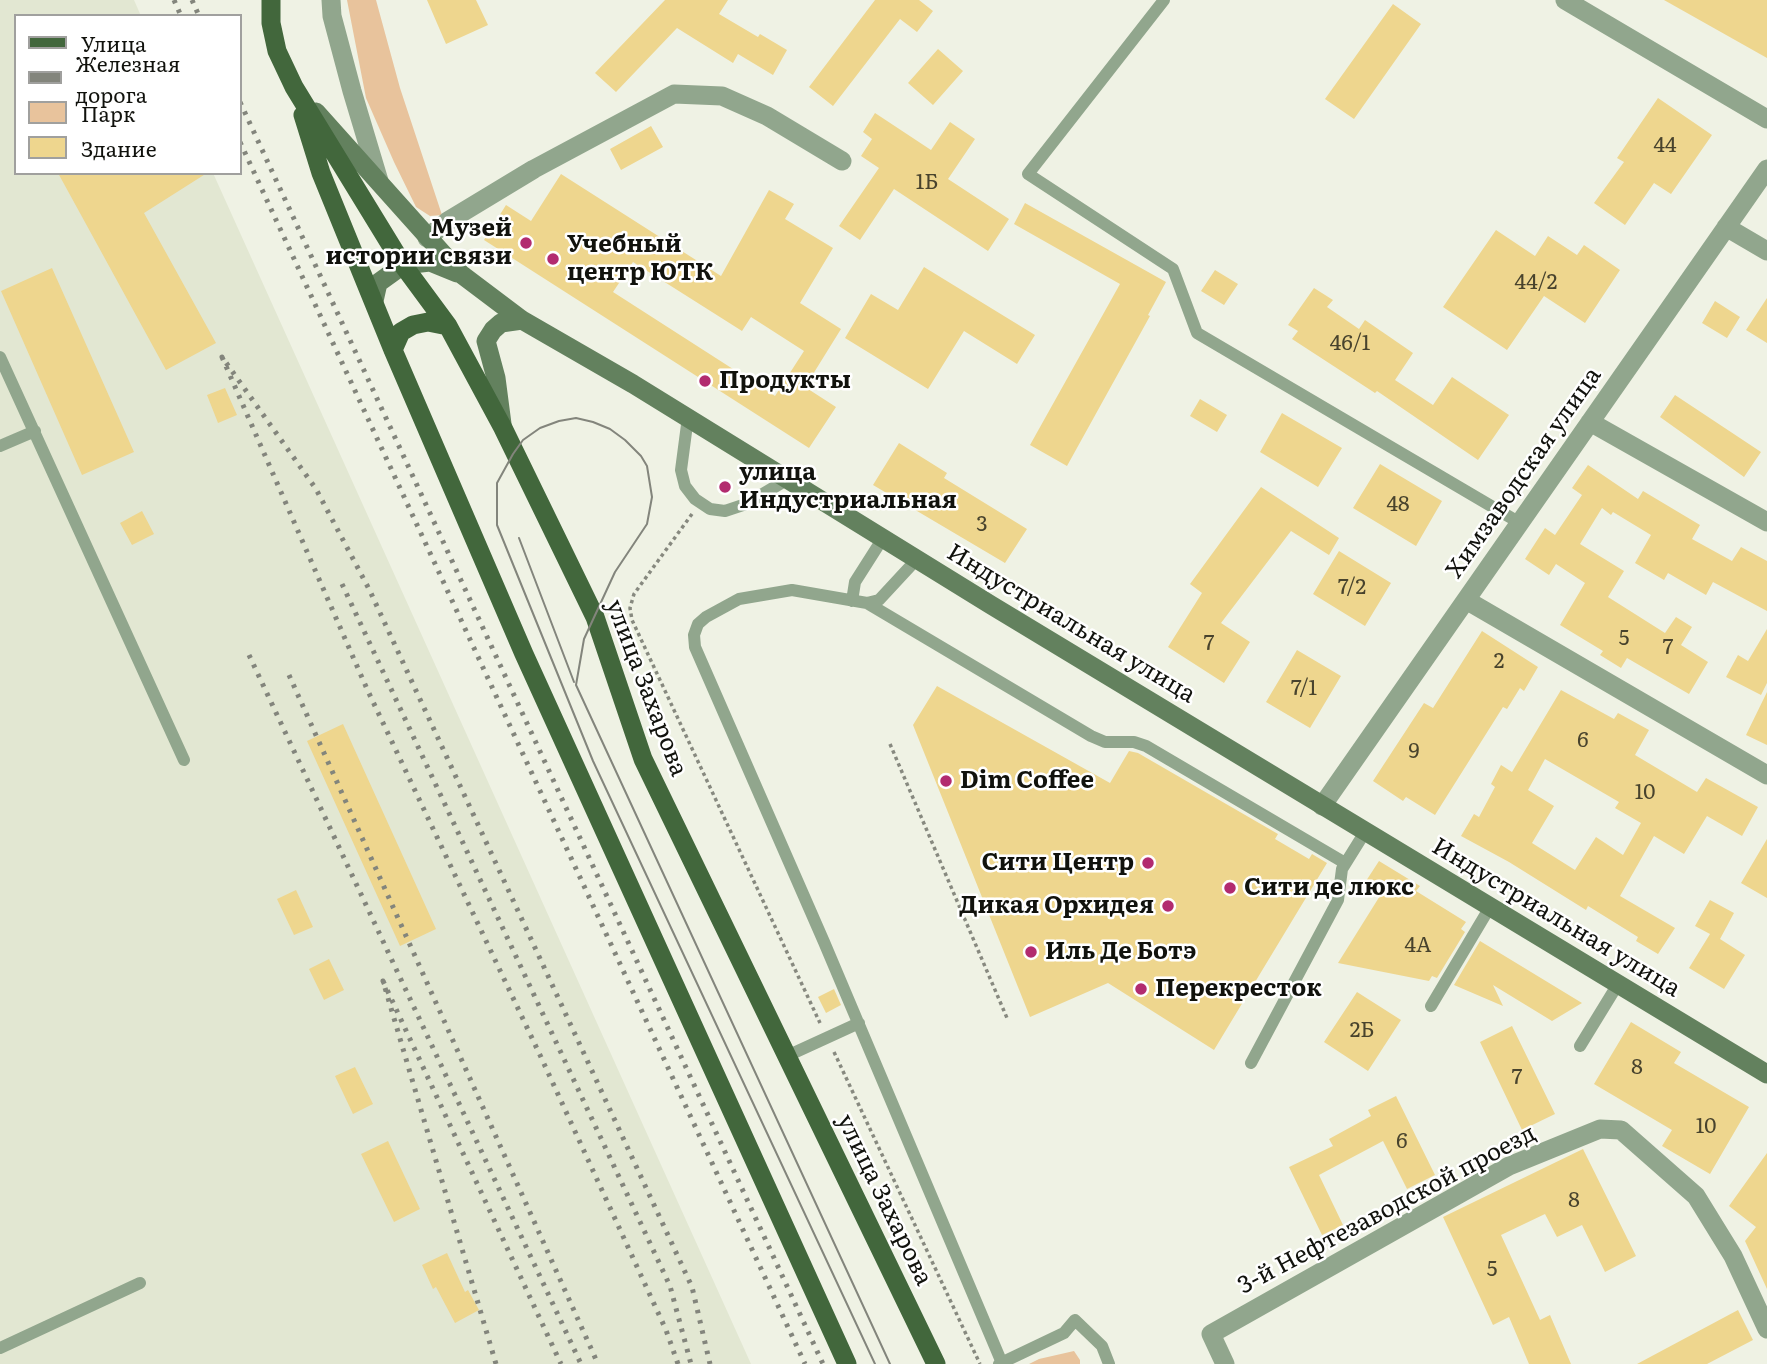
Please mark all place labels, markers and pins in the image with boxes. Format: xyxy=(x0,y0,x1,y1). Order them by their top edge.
place label: Музей истории связи xyxy=(325,215,512,271)
place label: Учебный центр ЮТК xyxy=(567,231,713,287)
marker: Музей истории связи xyxy=(518,235,534,251)
marker: Учебный центр ЮТК xyxy=(545,251,561,267)
place label: Продукты xyxy=(719,367,851,395)
marker: Продукты xyxy=(697,373,713,389)
place label: улица Индустриальная xyxy=(739,459,957,515)
marker: улица Индустриальная xyxy=(717,479,733,495)
place label: Dim Coffee xyxy=(960,767,1094,795)
marker: Dim Coffee xyxy=(938,773,954,789)
place label: Сити Центр xyxy=(981,849,1134,877)
marker: Сити Центр xyxy=(1140,855,1156,871)
place label: Сити де люкс xyxy=(1244,874,1414,902)
marker: Сити де люкс xyxy=(1222,880,1238,896)
place label: Дикая Орхидея xyxy=(959,892,1154,920)
marker: Дикая Орхидея xyxy=(1160,898,1176,914)
place label: Иль Де Ботэ xyxy=(1045,938,1196,966)
marker: Иль Де Ботэ xyxy=(1023,944,1039,960)
place label: Перекресток xyxy=(1155,975,1322,1003)
marker: Перекресток xyxy=(1133,981,1149,997)

